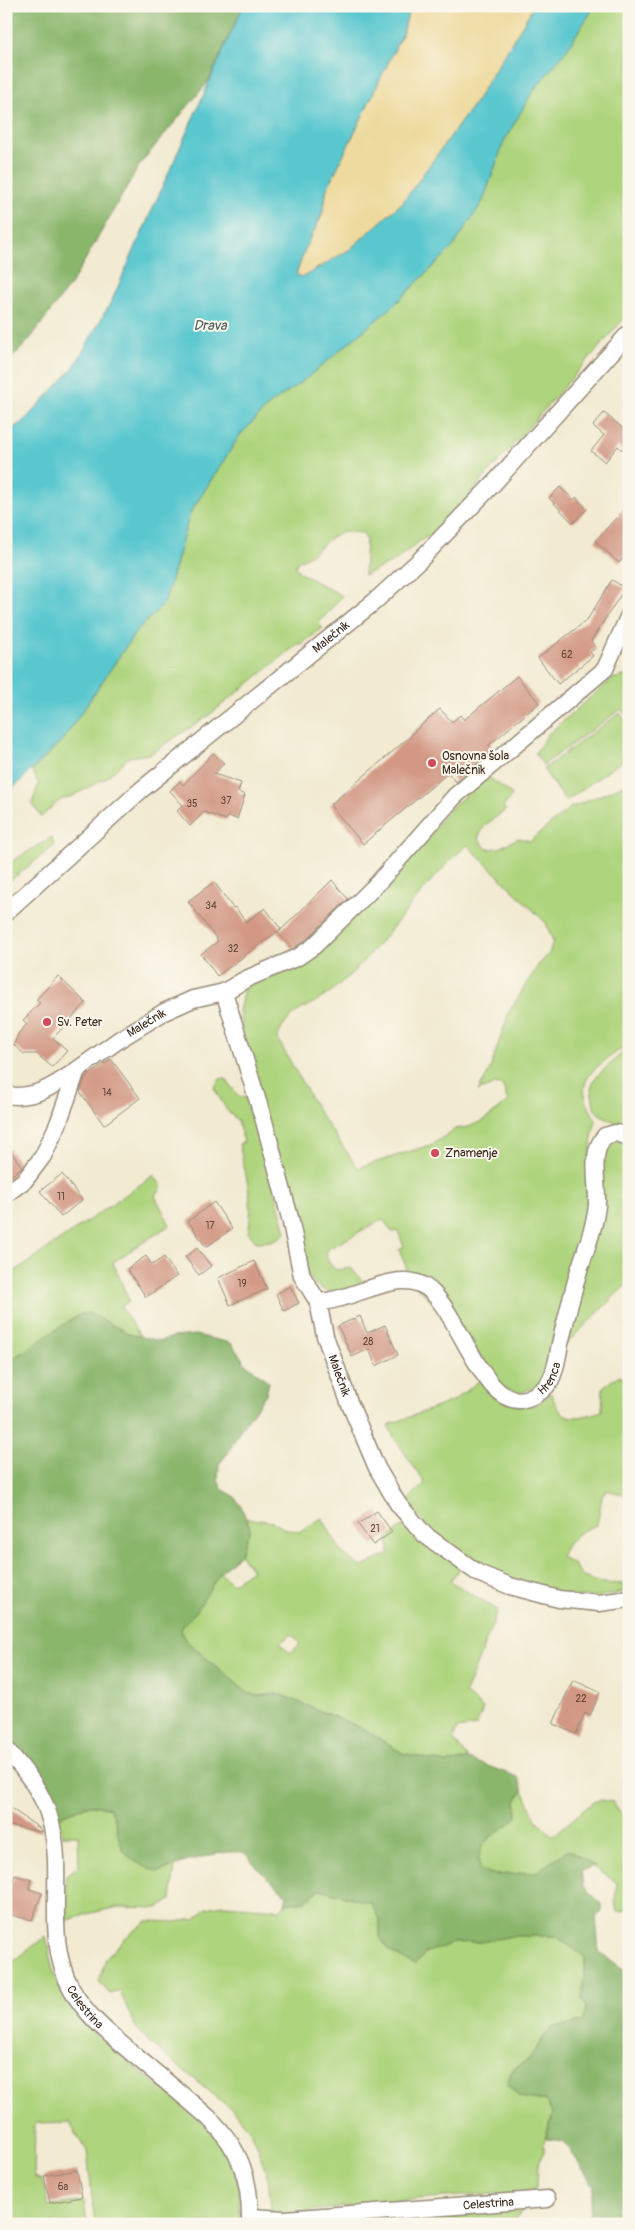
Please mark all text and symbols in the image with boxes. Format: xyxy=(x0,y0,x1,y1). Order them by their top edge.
water label: Drava xyxy=(193,317,228,334)
street label: Malečnik xyxy=(310,618,353,657)
house number: 62 xyxy=(561,649,573,661)
place label: Osnovna šola Malečnik xyxy=(442,749,510,778)
marker: Osnovna šola Malečnik xyxy=(426,757,438,769)
house number: 37 xyxy=(221,795,232,807)
house number: 35 xyxy=(187,798,198,810)
house number: 34 xyxy=(205,900,217,912)
house number: 32 xyxy=(227,943,239,955)
street label: Malečnik xyxy=(124,1006,169,1041)
place label: Sv. Peter xyxy=(57,1015,103,1030)
marker: Sv. Peter xyxy=(41,1016,53,1028)
house number: 14 xyxy=(102,1087,112,1099)
place label: Znamenje xyxy=(445,1146,497,1161)
marker: Znamenje xyxy=(429,1147,441,1159)
house number: 11 xyxy=(57,1191,65,1203)
house number: 17 xyxy=(205,1220,215,1232)
house number: 19 xyxy=(237,1278,247,1290)
house number: 28 xyxy=(363,1336,373,1348)
street label: Malečnik xyxy=(324,1353,353,1399)
street label: Hrenca xyxy=(535,1360,564,1399)
house number: 21 xyxy=(370,1523,380,1535)
house number: 22 xyxy=(575,1693,587,1705)
street label: Celestrina xyxy=(63,1983,107,2032)
house number: 6a xyxy=(58,2181,69,2193)
street label: Celestrina xyxy=(462,2195,515,2213)

